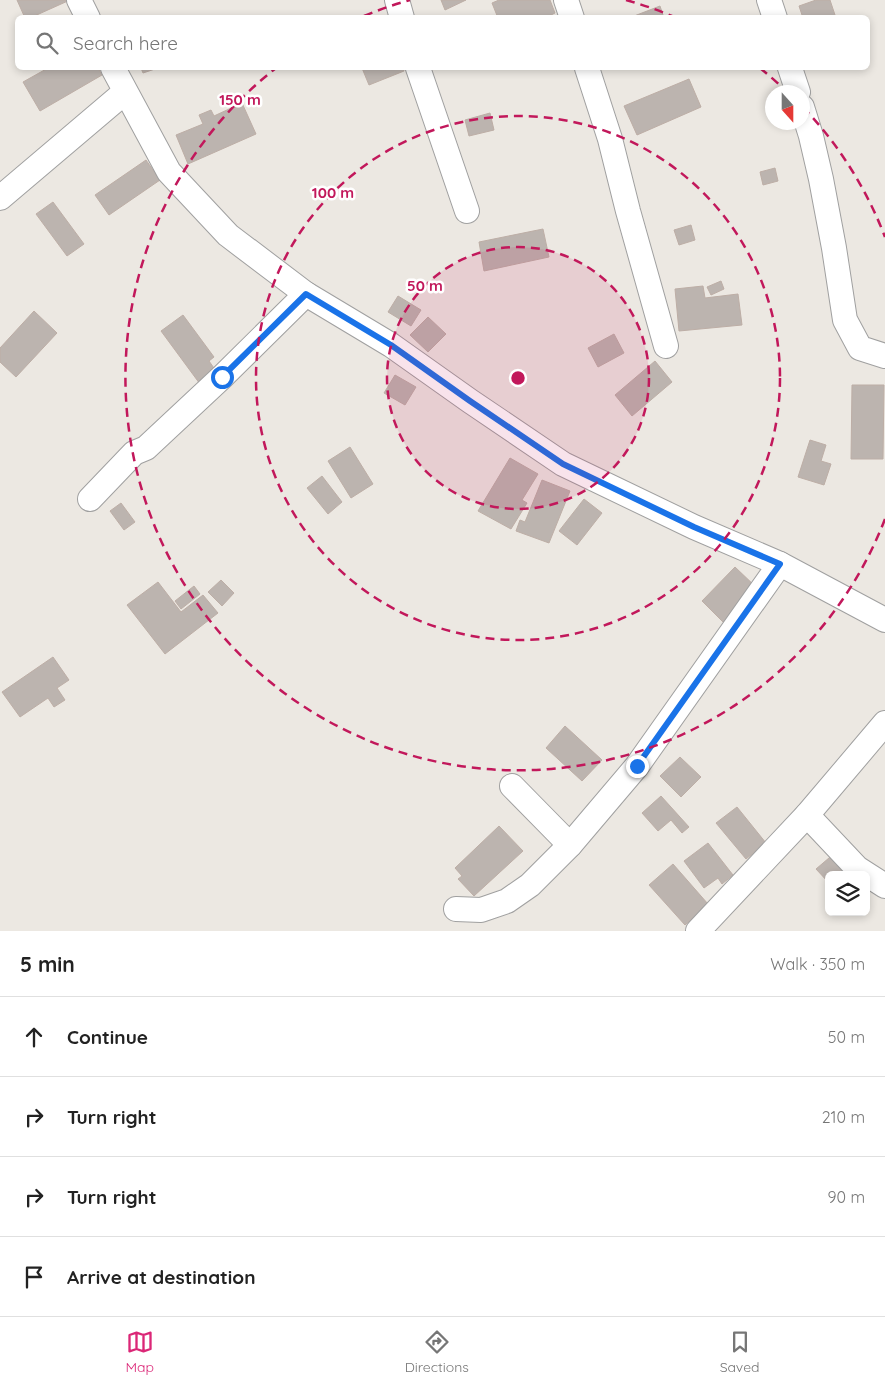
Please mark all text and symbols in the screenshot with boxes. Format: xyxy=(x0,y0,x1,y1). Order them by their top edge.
search box xyxy=(15,15,870,70)
icon: search xyxy=(33,29,61,57)
text: Search here xyxy=(73,31,178,55)
north arrow xyxy=(765,85,810,130)
text: 150 m xyxy=(219,90,261,109)
text: 100 m xyxy=(312,183,354,202)
text: 50 m xyxy=(407,276,443,295)
route start xyxy=(211,366,234,389)
centre of rings xyxy=(509,369,527,387)
route end xyxy=(626,755,649,778)
map controls xyxy=(825,871,870,916)
button: layers xyxy=(825,871,870,916)
text: 5 min xyxy=(20,951,75,977)
text: Walk · 350 m xyxy=(770,954,865,974)
icon: ahead xyxy=(20,1023,48,1051)
text: Continue xyxy=(67,1025,148,1049)
text: 50 m xyxy=(828,1027,865,1047)
icon: right xyxy=(20,1103,48,1131)
text: Turn right xyxy=(67,1105,156,1129)
text: 210 m xyxy=(822,1107,865,1127)
icon: right xyxy=(20,1183,48,1211)
text: Turn right xyxy=(67,1185,156,1209)
text: 90 m xyxy=(828,1187,865,1207)
icon: arrive xyxy=(20,1263,48,1291)
text: Arrive at destination xyxy=(67,1265,256,1289)
tab: Map xyxy=(125,1328,154,1376)
tab: Directions xyxy=(405,1328,469,1376)
tab: Saved xyxy=(720,1328,760,1376)

